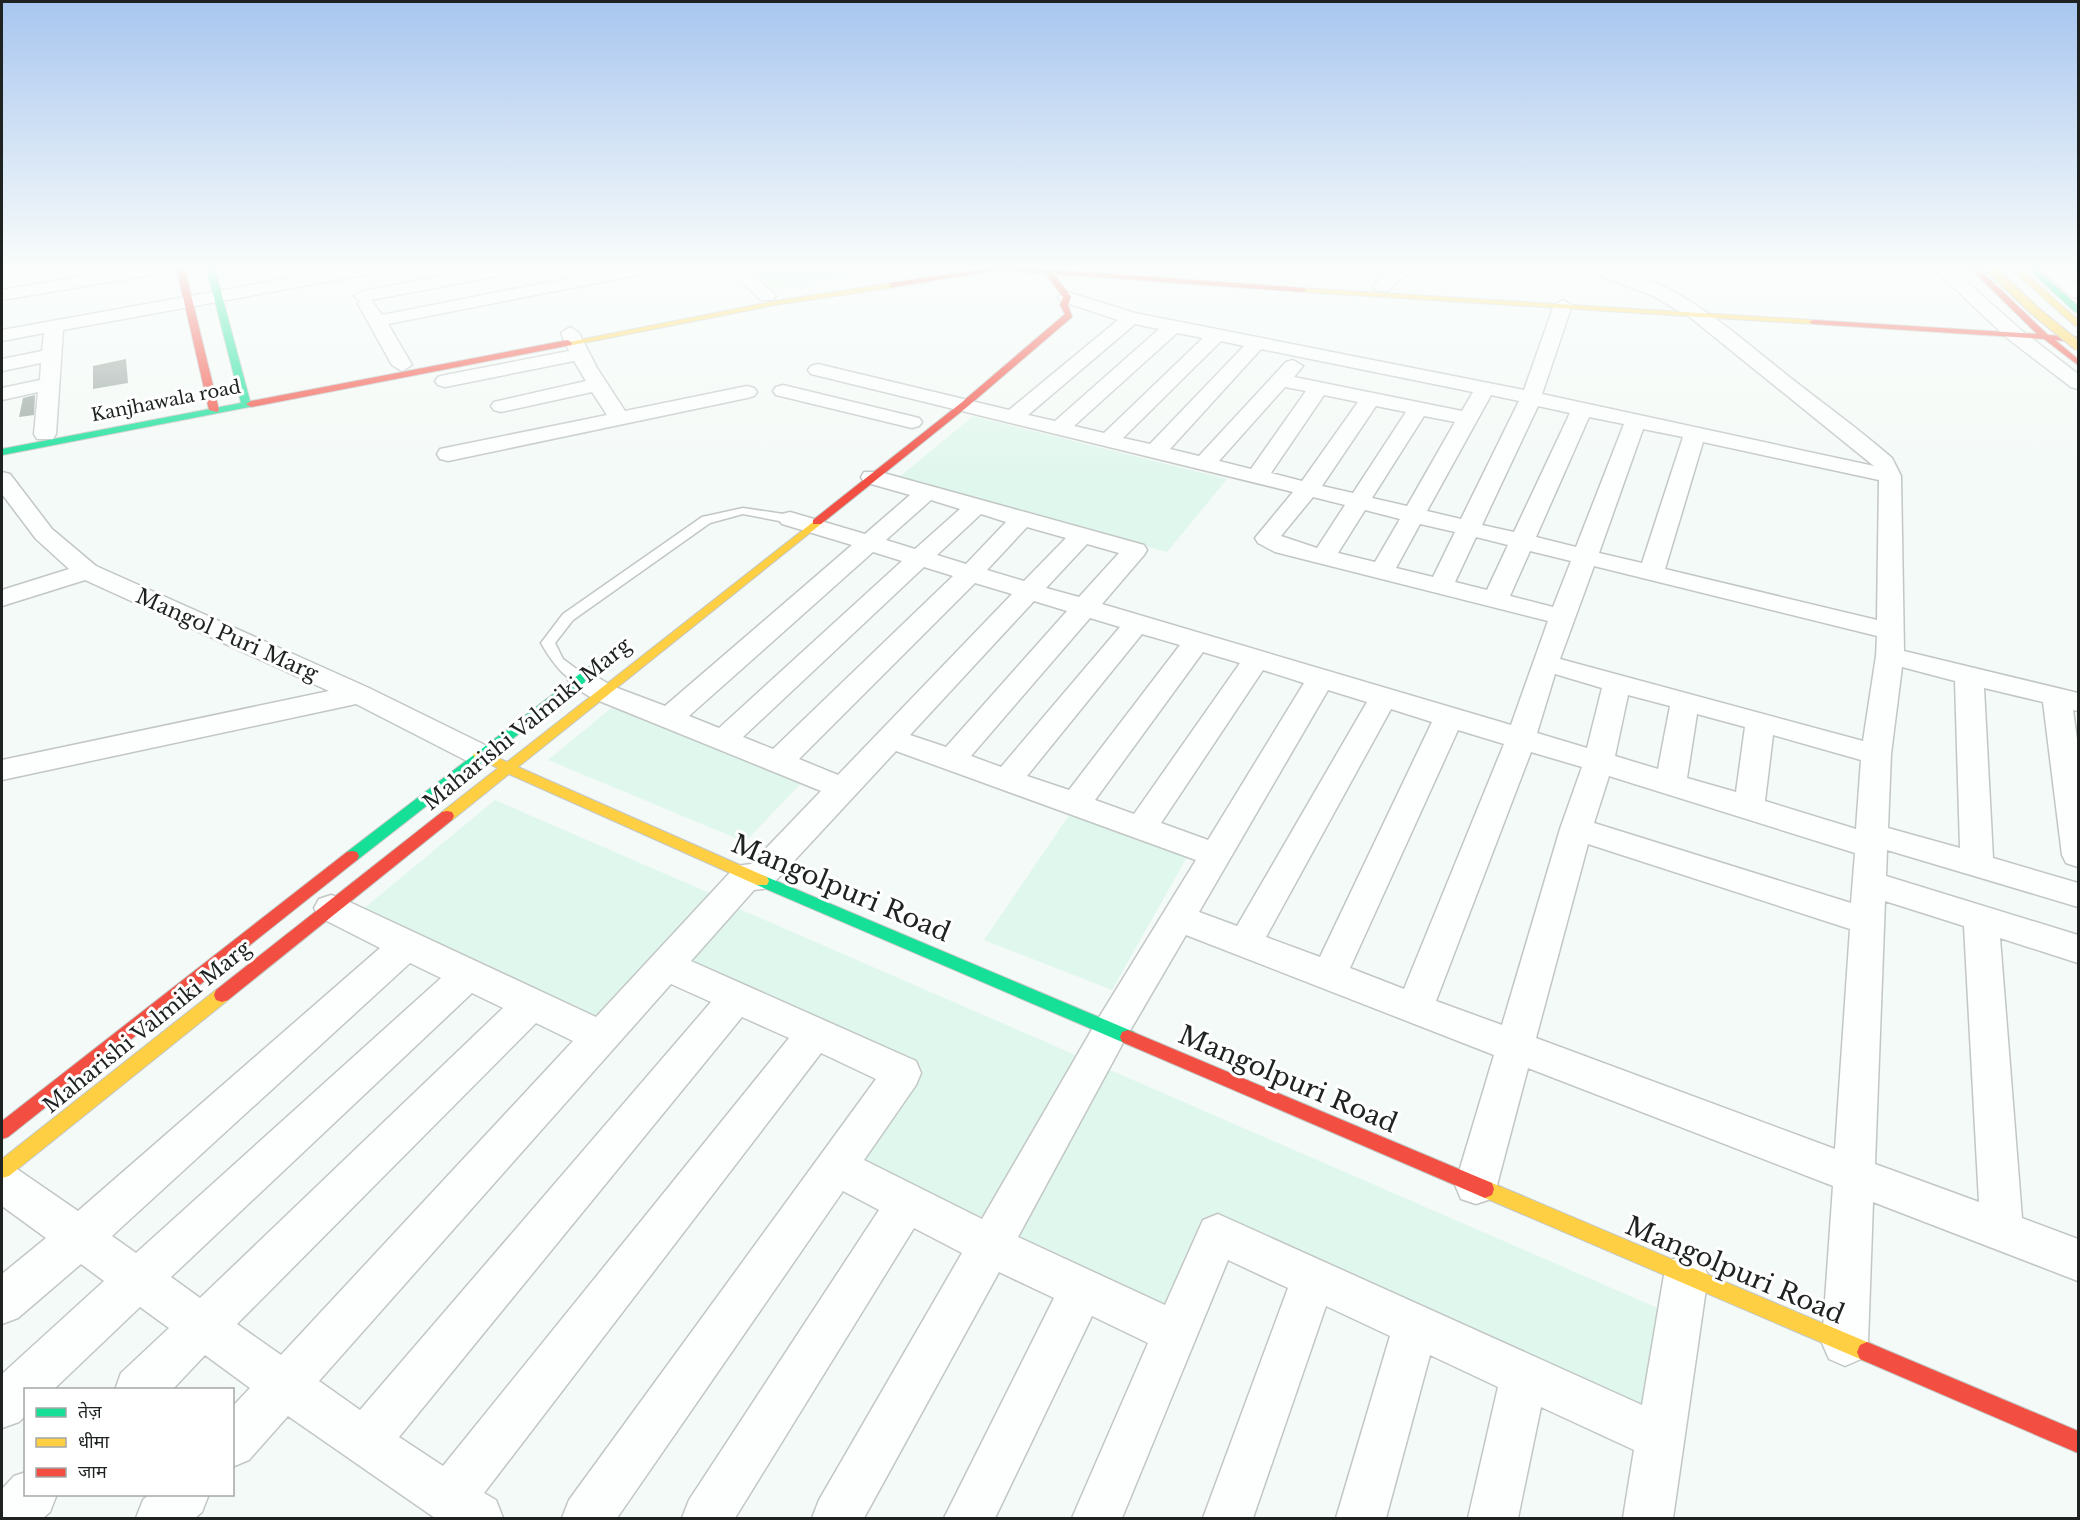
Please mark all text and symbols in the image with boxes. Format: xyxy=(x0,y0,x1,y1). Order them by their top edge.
street label: Kanjhawala road xyxy=(89,376,243,426)
street label: Mangol Puri Marg xyxy=(132,583,323,687)
street label: Maharishi Valmiki Marg xyxy=(418,632,637,816)
street label: Mangolpuri Road xyxy=(727,827,955,949)
street label: Maharishi Valmiki Marg xyxy=(38,935,257,1119)
street label: Mangolpuri Road xyxy=(1174,1018,1402,1140)
street label: Mangolpuri Road xyxy=(1621,1209,1849,1331)
legend xyxy=(24,1388,234,1496)
text: तेज़ xyxy=(78,1401,102,1423)
text: धीमा xyxy=(78,1431,109,1453)
text: जाम xyxy=(78,1461,108,1483)

